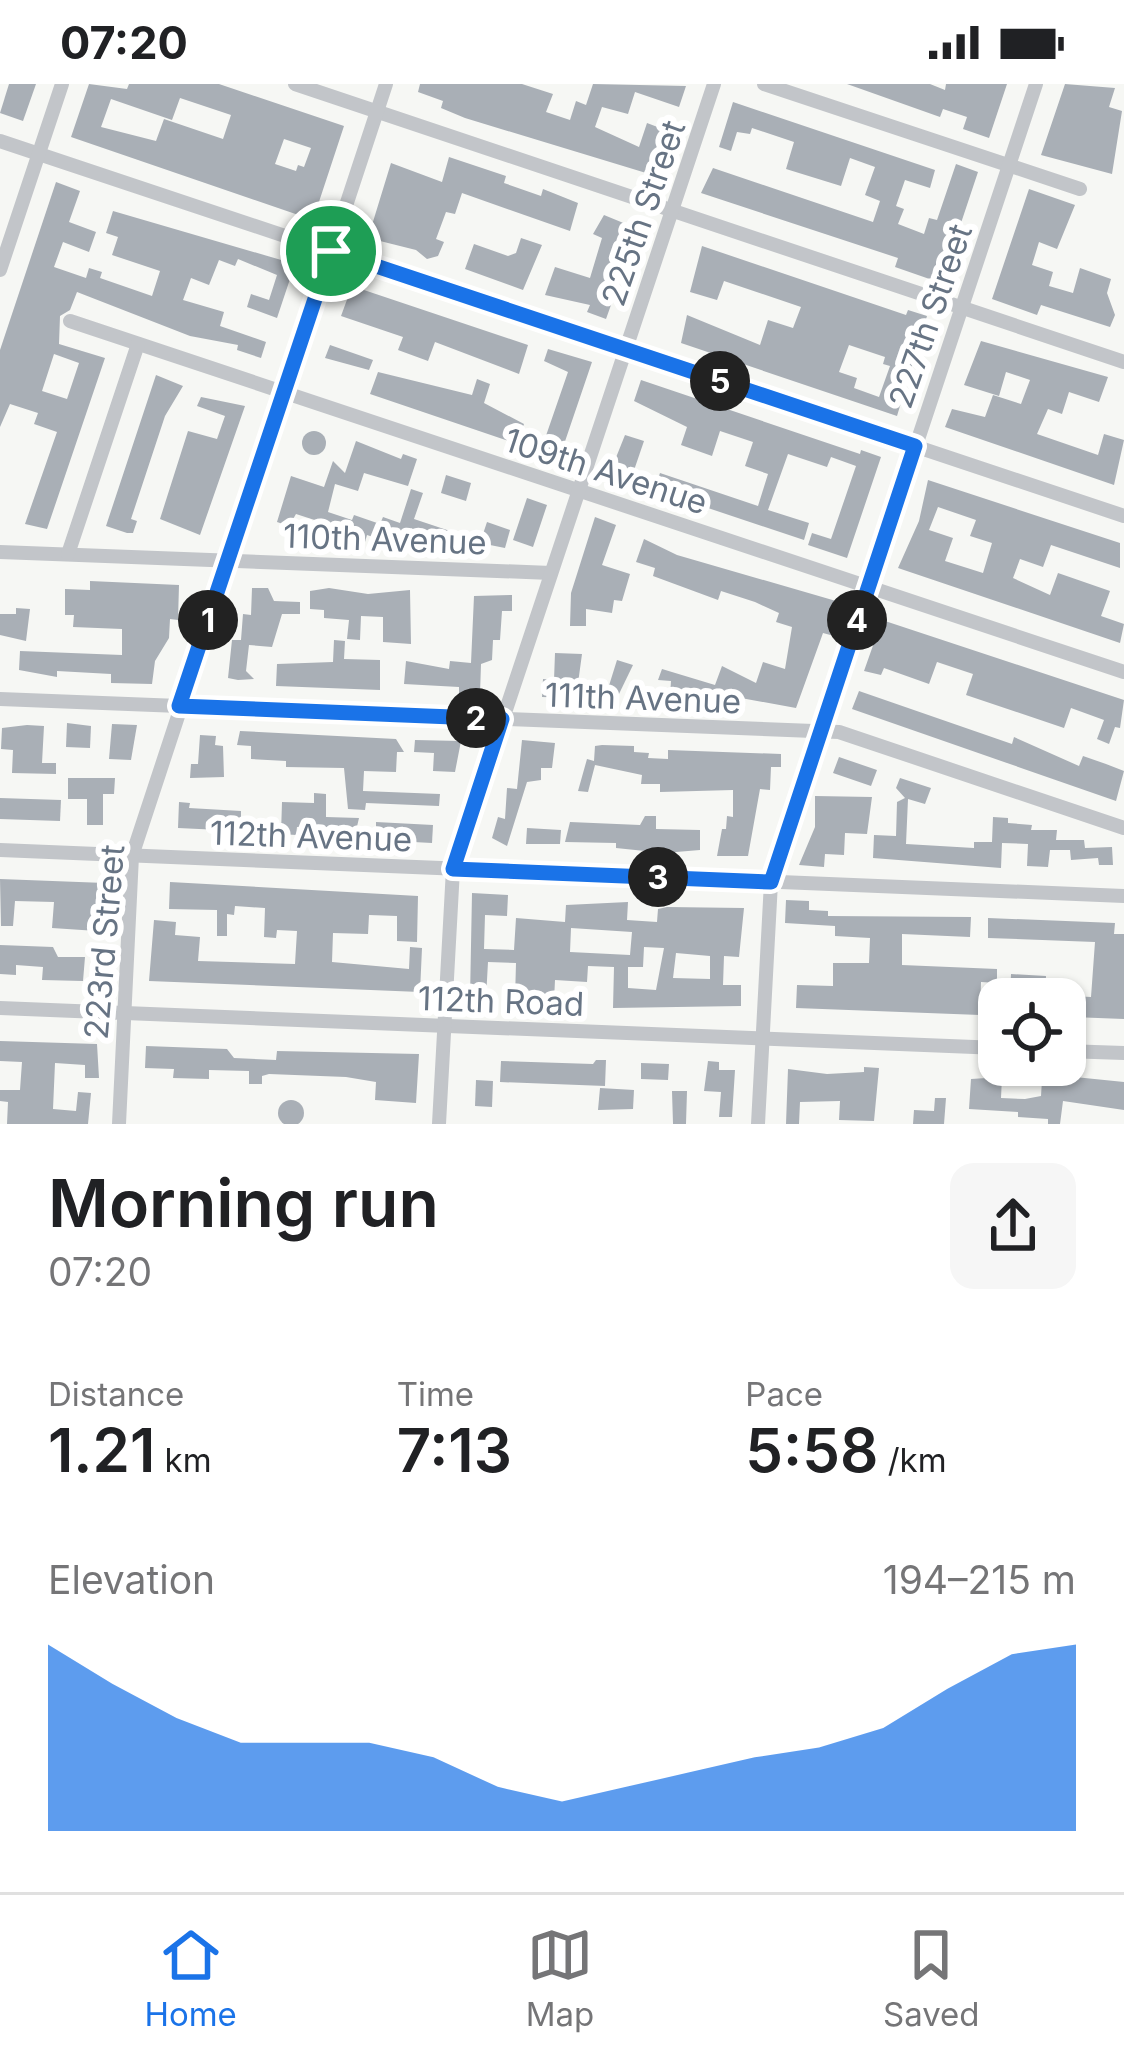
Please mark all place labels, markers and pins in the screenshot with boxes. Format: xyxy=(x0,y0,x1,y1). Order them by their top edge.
pin xyxy=(280,200,382,302)
pin: 5 xyxy=(690,351,750,411)
pin: 1 xyxy=(178,590,238,650)
pin: 4 xyxy=(827,590,887,650)
pin: 2 xyxy=(446,688,506,748)
pin: 3 xyxy=(628,847,688,907)

